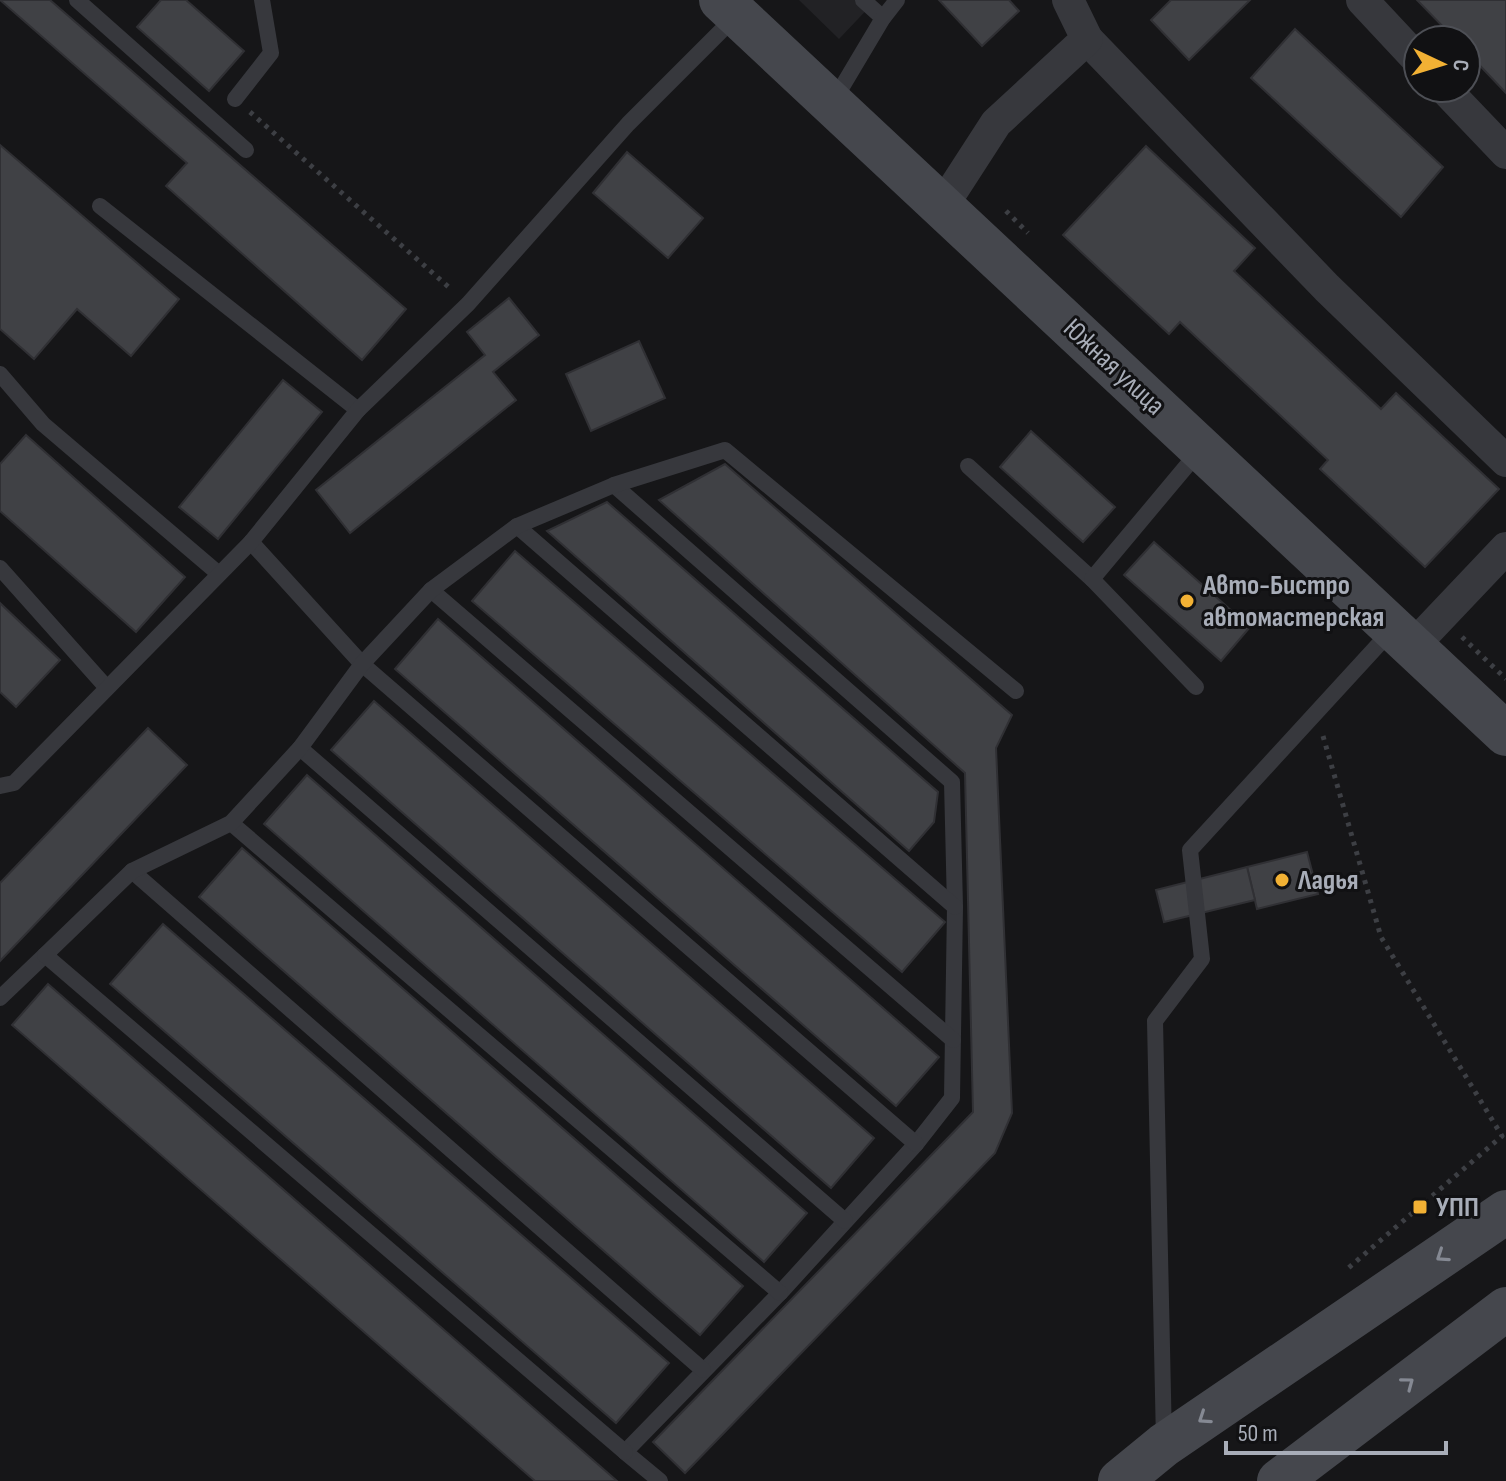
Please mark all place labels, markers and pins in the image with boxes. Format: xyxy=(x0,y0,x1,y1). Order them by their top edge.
place label: Авто-Бистро автомастерская xyxy=(1202,569,1384,634)
marker: Авто-Бистро автомастерская xyxy=(1178,592,1196,610)
place label: Ладья xyxy=(1297,864,1358,897)
marker: Ладья xyxy=(1273,871,1291,889)
place label: УПП xyxy=(1436,1191,1479,1224)
marker: УПП xyxy=(1411,1198,1429,1216)

